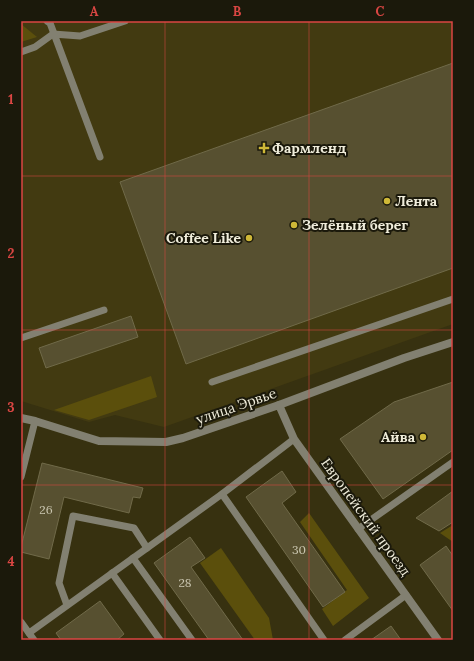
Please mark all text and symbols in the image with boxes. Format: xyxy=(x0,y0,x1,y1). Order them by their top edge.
text: A xyxy=(90,3,99,20)
text: B xyxy=(233,3,242,20)
text: C xyxy=(376,3,385,20)
text: 1 xyxy=(8,91,14,108)
place label: Фармленд xyxy=(272,139,346,157)
marker: Фармленд xyxy=(259,143,269,153)
place label: Лента xyxy=(395,192,438,210)
marker: Лента xyxy=(382,196,392,206)
place label: Зелёный берег xyxy=(302,216,408,234)
marker: Зелёный берег xyxy=(289,220,299,230)
place label: Coffee Like xyxy=(166,229,241,247)
marker: Coffee Like xyxy=(244,233,254,243)
text: 2 xyxy=(8,245,15,262)
street label: улица Эрвье xyxy=(193,384,279,428)
text: 3 xyxy=(7,399,15,416)
place label: Айва xyxy=(381,428,416,446)
marker: Айва xyxy=(418,432,428,442)
street label: Европейский проезд xyxy=(317,455,415,579)
house number: 26 xyxy=(39,502,53,517)
house number: 30 xyxy=(292,542,306,557)
text: 4 xyxy=(7,553,15,570)
house number: 28 xyxy=(178,575,192,590)

